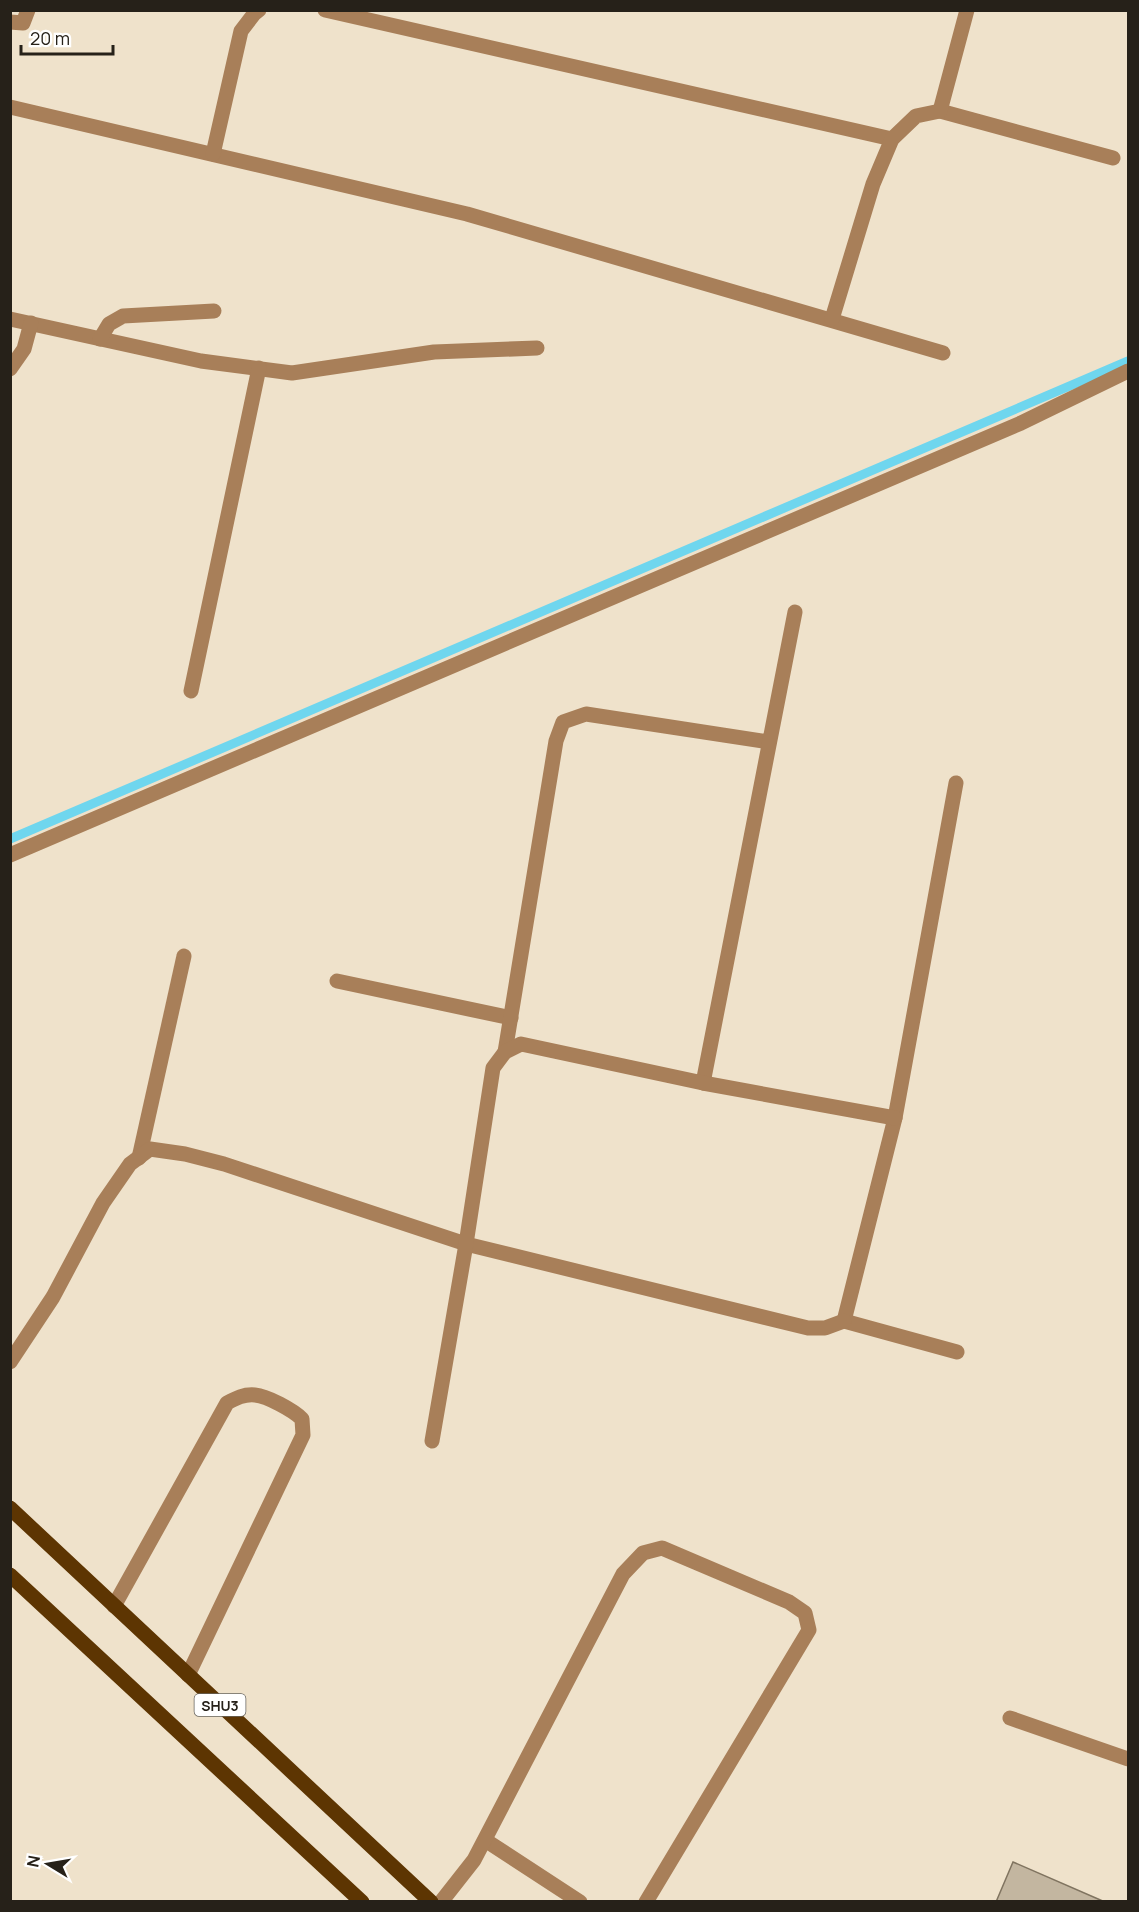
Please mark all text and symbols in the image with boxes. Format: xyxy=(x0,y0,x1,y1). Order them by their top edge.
scale bar xyxy=(21,18,112,56)
text: 20 m xyxy=(30,26,70,50)
road number: SHU3 xyxy=(194,1694,246,1716)
north arrow xyxy=(18,1834,78,1894)
text: N xyxy=(21,1853,45,1869)

